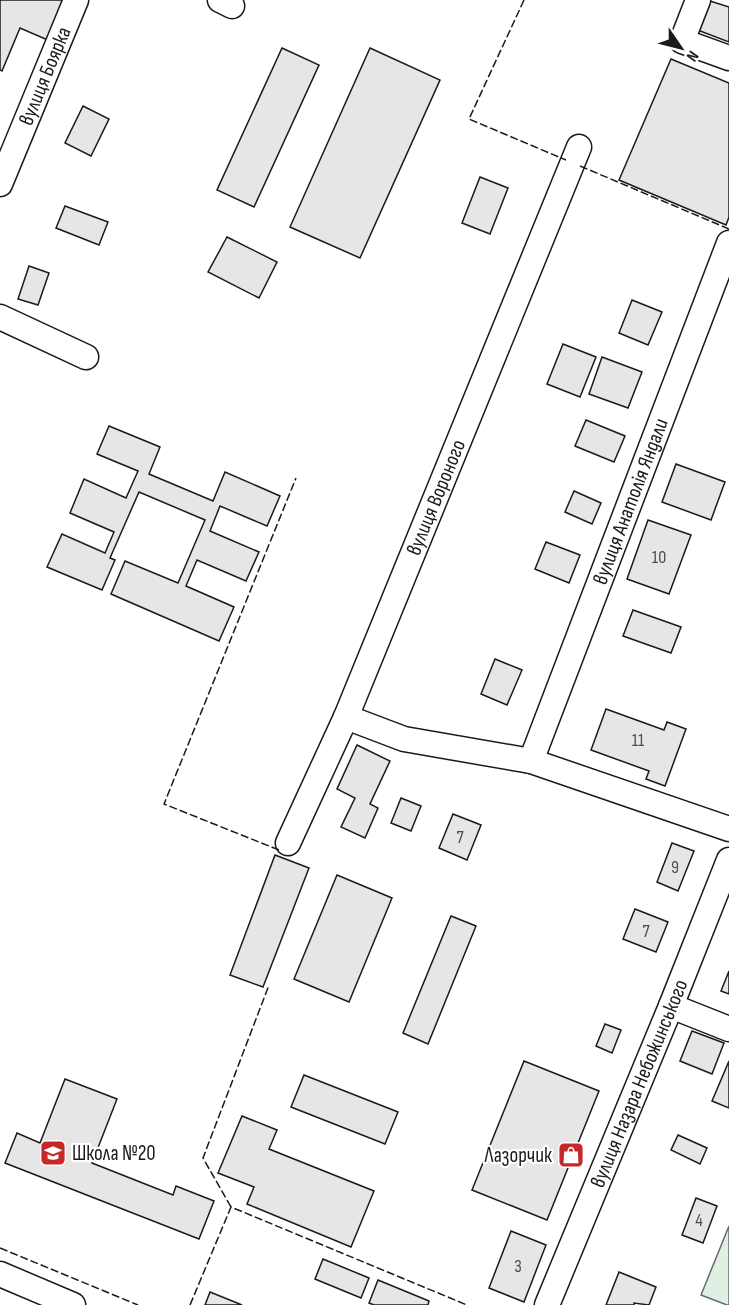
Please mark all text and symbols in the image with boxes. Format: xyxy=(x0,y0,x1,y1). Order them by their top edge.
north arrow xyxy=(651,18,711,78)
street label: вулиця Боярка xyxy=(14,23,77,129)
text: N xyxy=(682,47,702,65)
street label: вулиця Анатолія Яндали xyxy=(588,415,674,588)
street label: вулиця Вороного xyxy=(401,436,471,559)
house number: 10 xyxy=(652,547,666,568)
house number: 11 xyxy=(632,730,645,751)
house number: 7 xyxy=(456,827,464,848)
house number: 9 xyxy=(671,857,679,878)
house number: 7 xyxy=(642,921,650,942)
street label: вулиця Назара Небожинського xyxy=(585,976,693,1191)
school or university icon: Школа №20 xyxy=(38,1138,68,1168)
shop icon: Лазорчик xyxy=(556,1140,586,1170)
place label: Школа №20 xyxy=(72,1141,156,1166)
place label: Лазорчик xyxy=(484,1143,552,1168)
house number: 4 xyxy=(695,1210,703,1231)
house number: 3 xyxy=(514,1256,522,1277)

